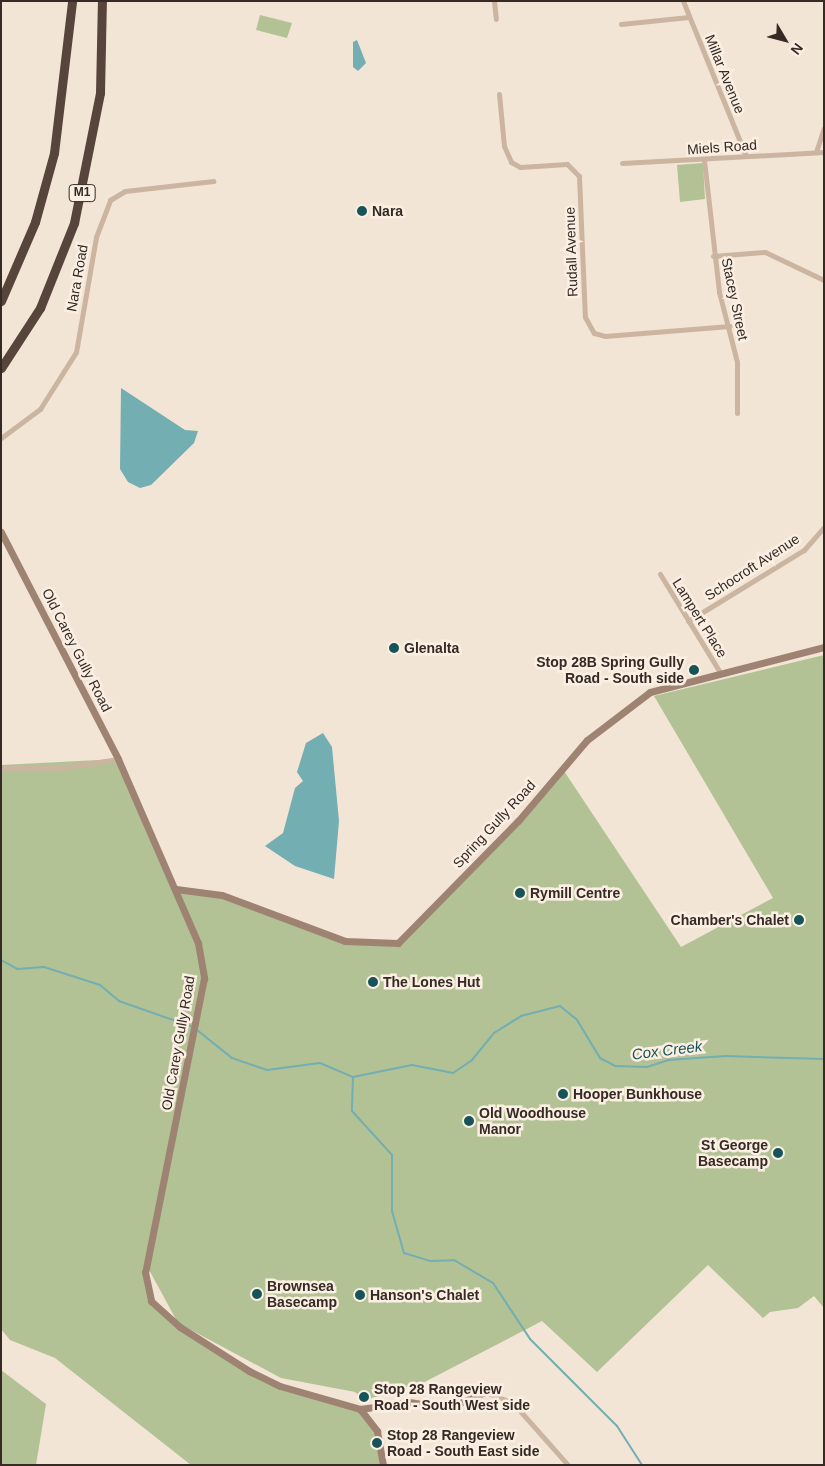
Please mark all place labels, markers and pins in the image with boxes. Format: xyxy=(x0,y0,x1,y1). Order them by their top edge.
place label: Nara xyxy=(372,203,403,219)
marker: Nara xyxy=(356,205,368,217)
place label: Glenalta xyxy=(404,640,459,656)
marker: Glenalta xyxy=(388,642,400,654)
place label: Stop 28B Spring Gully Road - South side xyxy=(536,654,684,686)
marker: Stop 28B Spring Gully Road - South side xyxy=(688,664,700,676)
place label: Rymill Centre xyxy=(530,885,620,901)
marker: Rymill Centre xyxy=(514,887,526,899)
place label: Chamber's Chalet xyxy=(671,912,789,928)
marker: Chamber's Chalet xyxy=(793,914,805,926)
place label: The Lones Hut xyxy=(383,974,480,990)
marker: The Lones Hut xyxy=(367,976,379,988)
place label: Hooper Bunkhouse xyxy=(573,1086,702,1102)
marker: Hooper Bunkhouse xyxy=(557,1088,569,1100)
place label: Old Woodhouse Manor xyxy=(479,1105,586,1138)
marker: Old Woodhouse Manor xyxy=(463,1115,475,1127)
place label: St George Basecamp xyxy=(698,1137,768,1170)
marker: St George Basecamp xyxy=(772,1147,784,1159)
place label: Brownsea Basecamp xyxy=(267,1278,337,1310)
place label: Hanson's Chalet xyxy=(370,1287,479,1303)
marker: Brownsea Basecamp xyxy=(251,1288,263,1300)
marker: Hanson's Chalet xyxy=(354,1289,366,1301)
place label: Stop 28 Rangeview Road - South West side xyxy=(374,1381,530,1414)
marker: Stop 28 Rangeview Road - South West side xyxy=(358,1391,370,1403)
place label: Stop 28 Rangeview Road - South East side xyxy=(387,1427,539,1460)
marker: Stop 28 Rangeview Road - South East side xyxy=(371,1437,383,1449)

